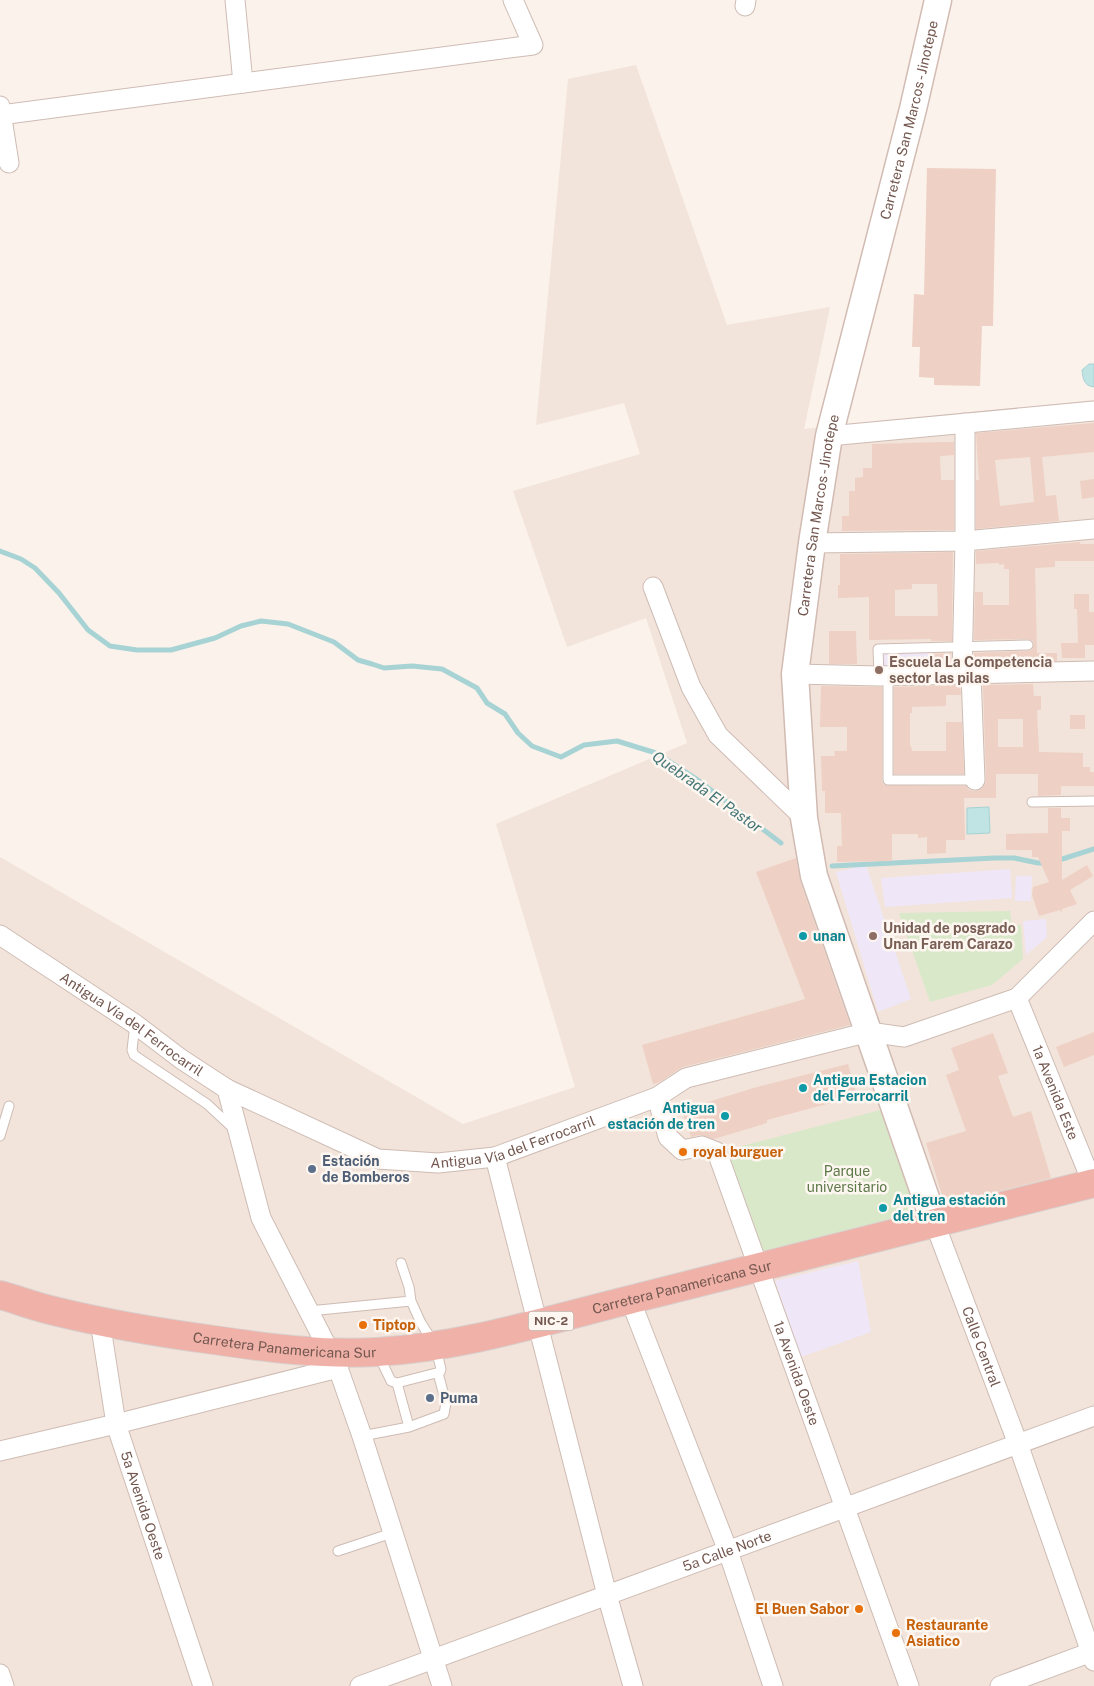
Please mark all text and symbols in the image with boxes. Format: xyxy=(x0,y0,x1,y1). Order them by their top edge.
street label: Carretera San Marcos - Jinotepe xyxy=(877,19,941,221)
street label: Carretera San Marcos - Jinotepe xyxy=(795,412,842,617)
place label: Escuela La Competencia sector las pilas xyxy=(889,654,1052,686)
marker: Escuela La Competencia sector las pilas xyxy=(873,664,885,676)
water label: Quebrada El Pastor xyxy=(649,747,766,836)
place label: Unidad de posgrado Unan Farem Carazo xyxy=(883,920,1016,952)
place label: unan xyxy=(813,928,846,944)
marker: unan xyxy=(797,930,809,942)
marker: Unidad de posgrado Unan Farem Carazo xyxy=(867,930,879,942)
street label: Antigua Vía del Ferrocarril xyxy=(57,969,206,1079)
street label: 1a Avenida Este xyxy=(1029,1043,1082,1142)
place label: Antigua Estacion del Ferrocarril xyxy=(813,1072,926,1104)
marker: Antigua Estacion del Ferrocarril xyxy=(797,1082,809,1094)
place label: Antigua estación de tren xyxy=(607,1100,715,1132)
marker: Antigua estación de tren xyxy=(719,1110,731,1122)
street label: Antigua Vía del Ferrocarril xyxy=(430,1113,597,1171)
place label: royal burguer xyxy=(693,1144,783,1160)
marker: royal burguer xyxy=(677,1146,689,1158)
place label: Estación de Bomberos xyxy=(322,1153,410,1185)
marker: Estación de Bomberos xyxy=(306,1163,318,1175)
park label: Parque universitario xyxy=(807,1163,887,1195)
place label: Antigua estación del tren xyxy=(893,1192,1006,1224)
marker: Antigua estación del tren xyxy=(877,1202,889,1214)
street label: Carretera Panamericana Sur xyxy=(591,1257,773,1317)
street label: Calle Central xyxy=(959,1304,1004,1389)
road number: NIC-2 xyxy=(528,1312,574,1330)
place label: Tiptop xyxy=(373,1317,416,1333)
street label: 1a Avenida Oeste xyxy=(770,1318,823,1428)
marker: Tiptop xyxy=(357,1319,369,1331)
street label: Carretera Panamericana Sur xyxy=(192,1329,377,1361)
place label: Puma xyxy=(440,1390,478,1406)
marker: Puma xyxy=(424,1392,436,1404)
street label: 5a Avenida Oeste xyxy=(118,1449,169,1562)
street label: 5a Calle Norte xyxy=(680,1527,774,1575)
place label: El Buen Sabor xyxy=(755,1601,849,1617)
marker: El Buen Sabor xyxy=(853,1603,865,1615)
place label: Restaurante Asiatico xyxy=(906,1617,988,1649)
marker: Restaurante Asiatico xyxy=(890,1627,902,1639)

